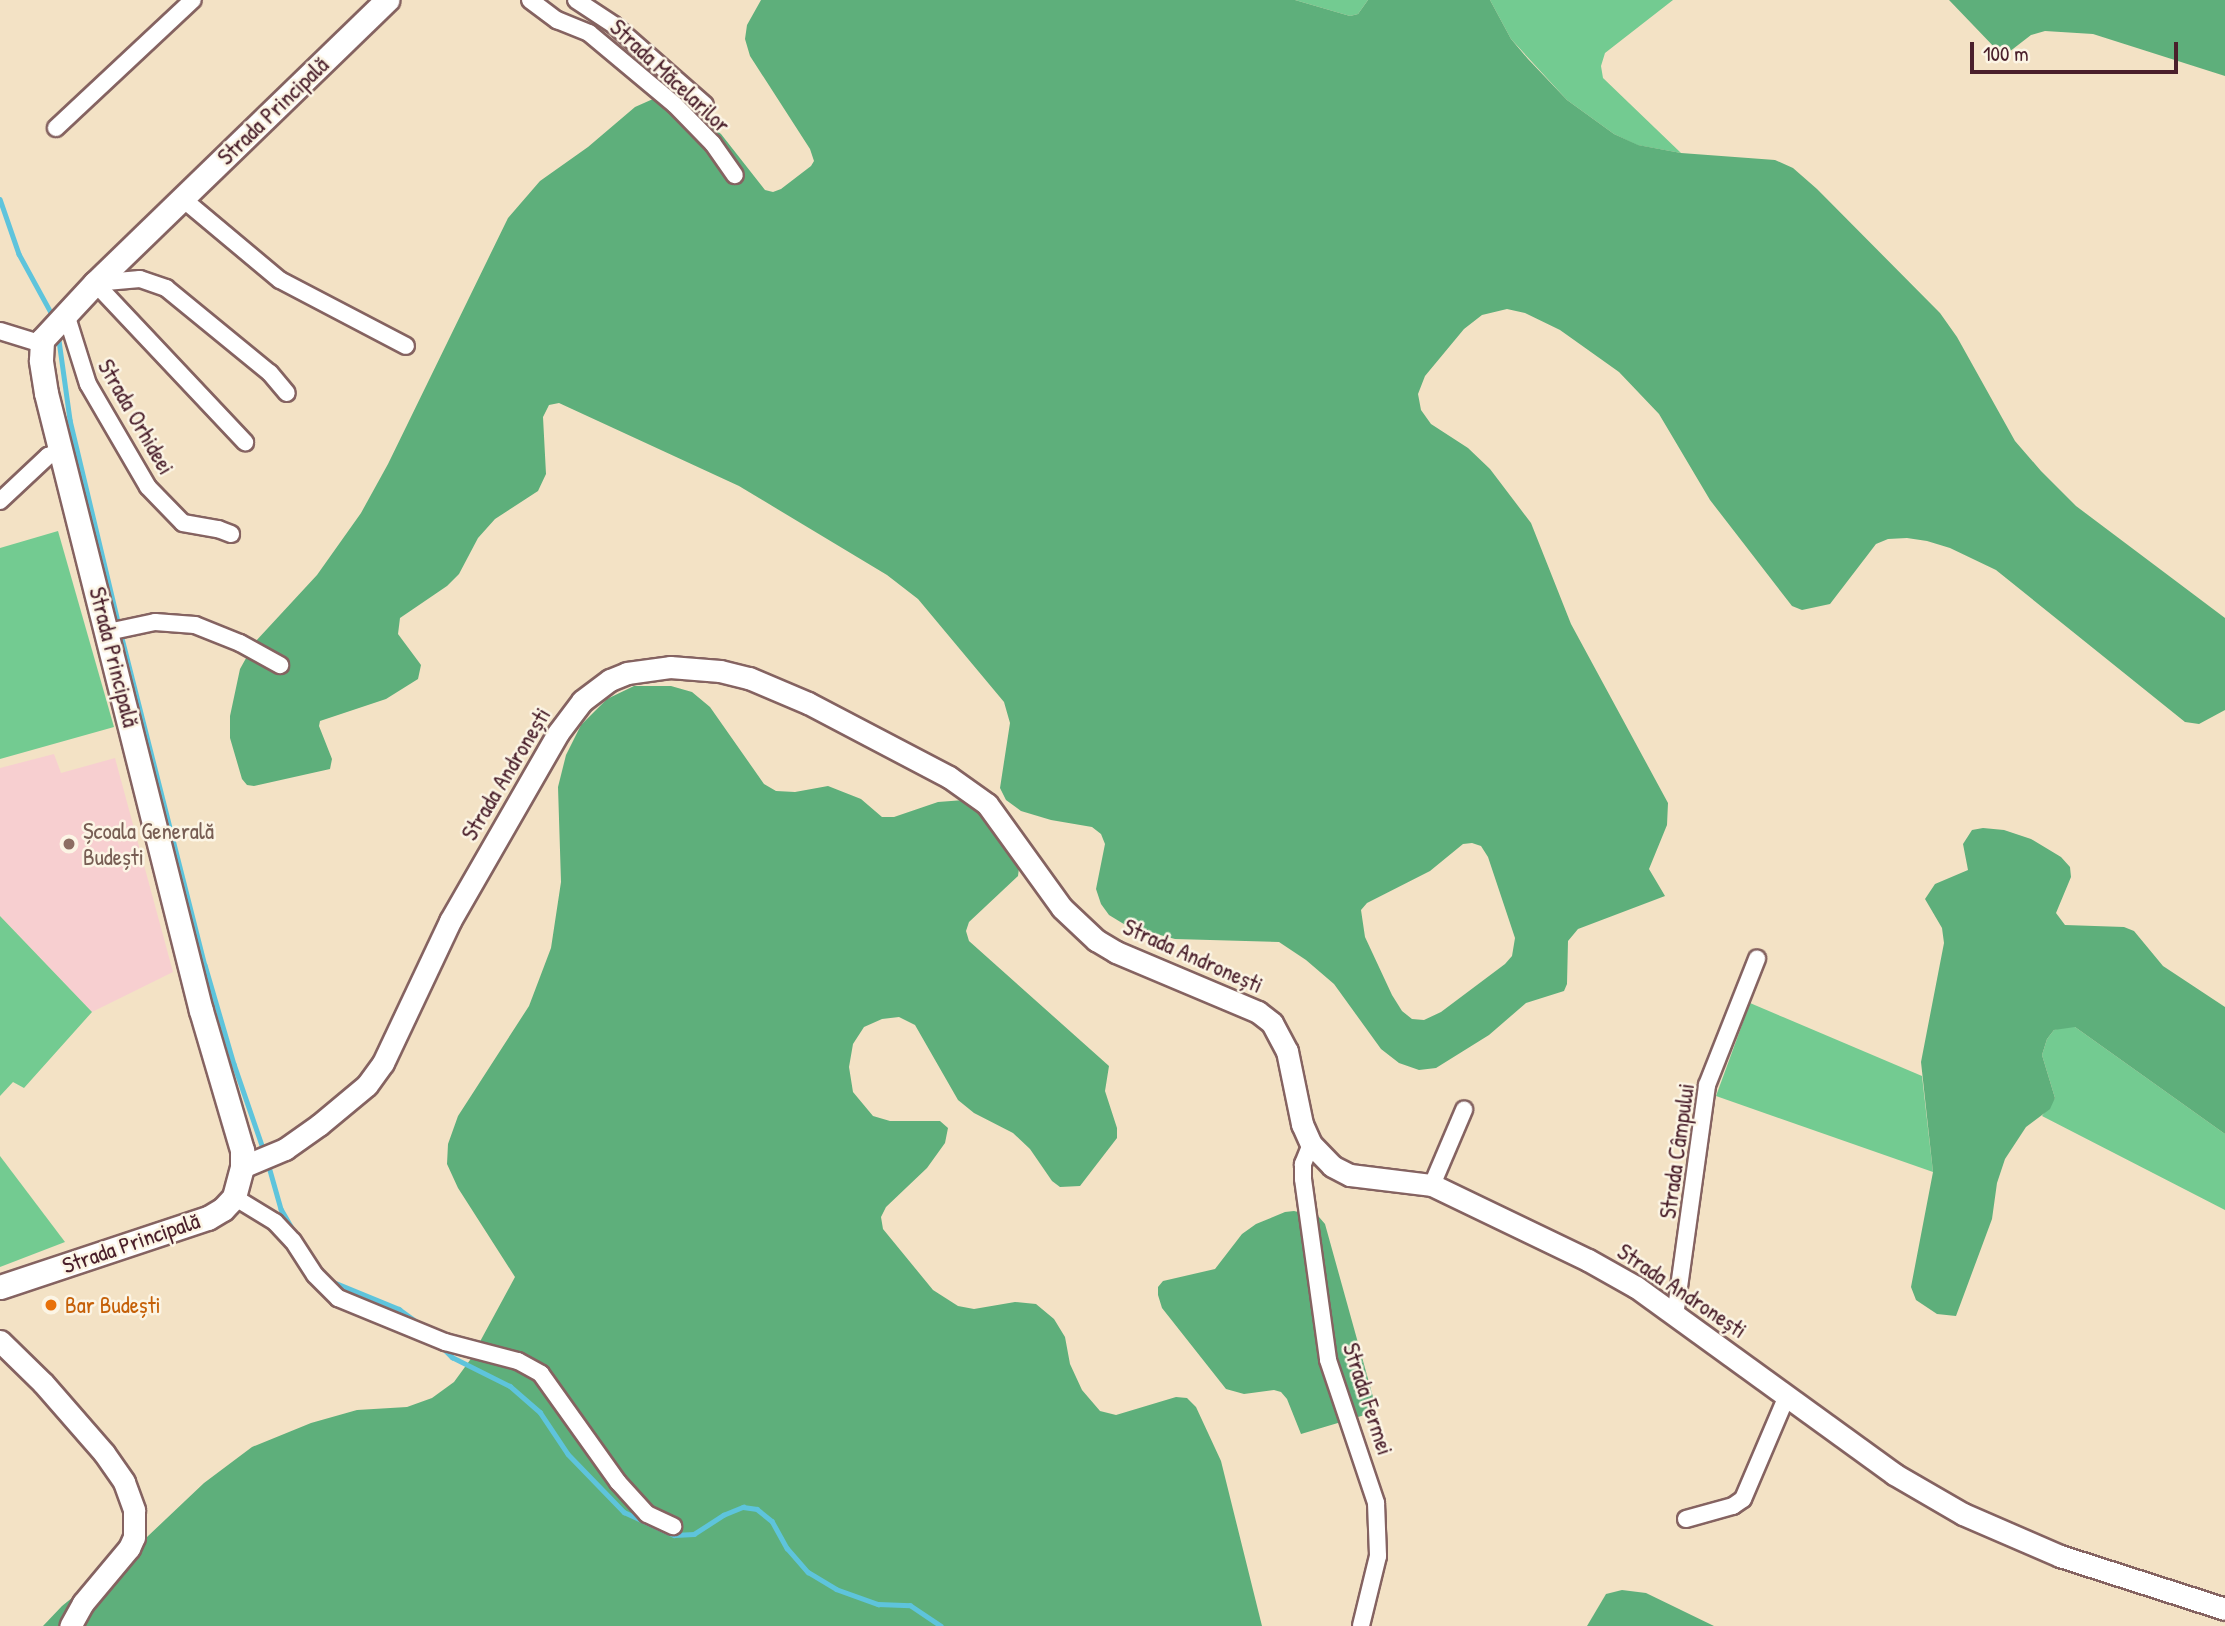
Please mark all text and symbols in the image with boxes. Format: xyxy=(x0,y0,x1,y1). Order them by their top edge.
street label: Strada Măcelarilor xyxy=(604,13,736,139)
scale bar xyxy=(1973,28,2181,72)
text: 100 m xyxy=(1983,39,2029,68)
street label: Strada Principală xyxy=(212,51,334,171)
street label: Strada Orhideei xyxy=(92,354,180,480)
street label: Strada Principală xyxy=(83,584,145,730)
street label: Strada Andronești xyxy=(456,703,556,845)
place label: Școala Generală Budești xyxy=(83,817,214,871)
marker: Școala Generală Budești xyxy=(61,836,77,852)
street label: Strada Andronești xyxy=(1119,913,1267,999)
street label: Strada Câmpului xyxy=(1654,1082,1700,1220)
street label: Strada Principală xyxy=(59,1207,203,1279)
street label: Strada Andronești xyxy=(1612,1238,1752,1344)
place label: Bar Budești xyxy=(65,1291,161,1319)
marker: Bar Budești xyxy=(43,1297,59,1313)
street label: Strada Fermei xyxy=(1337,1339,1399,1459)

